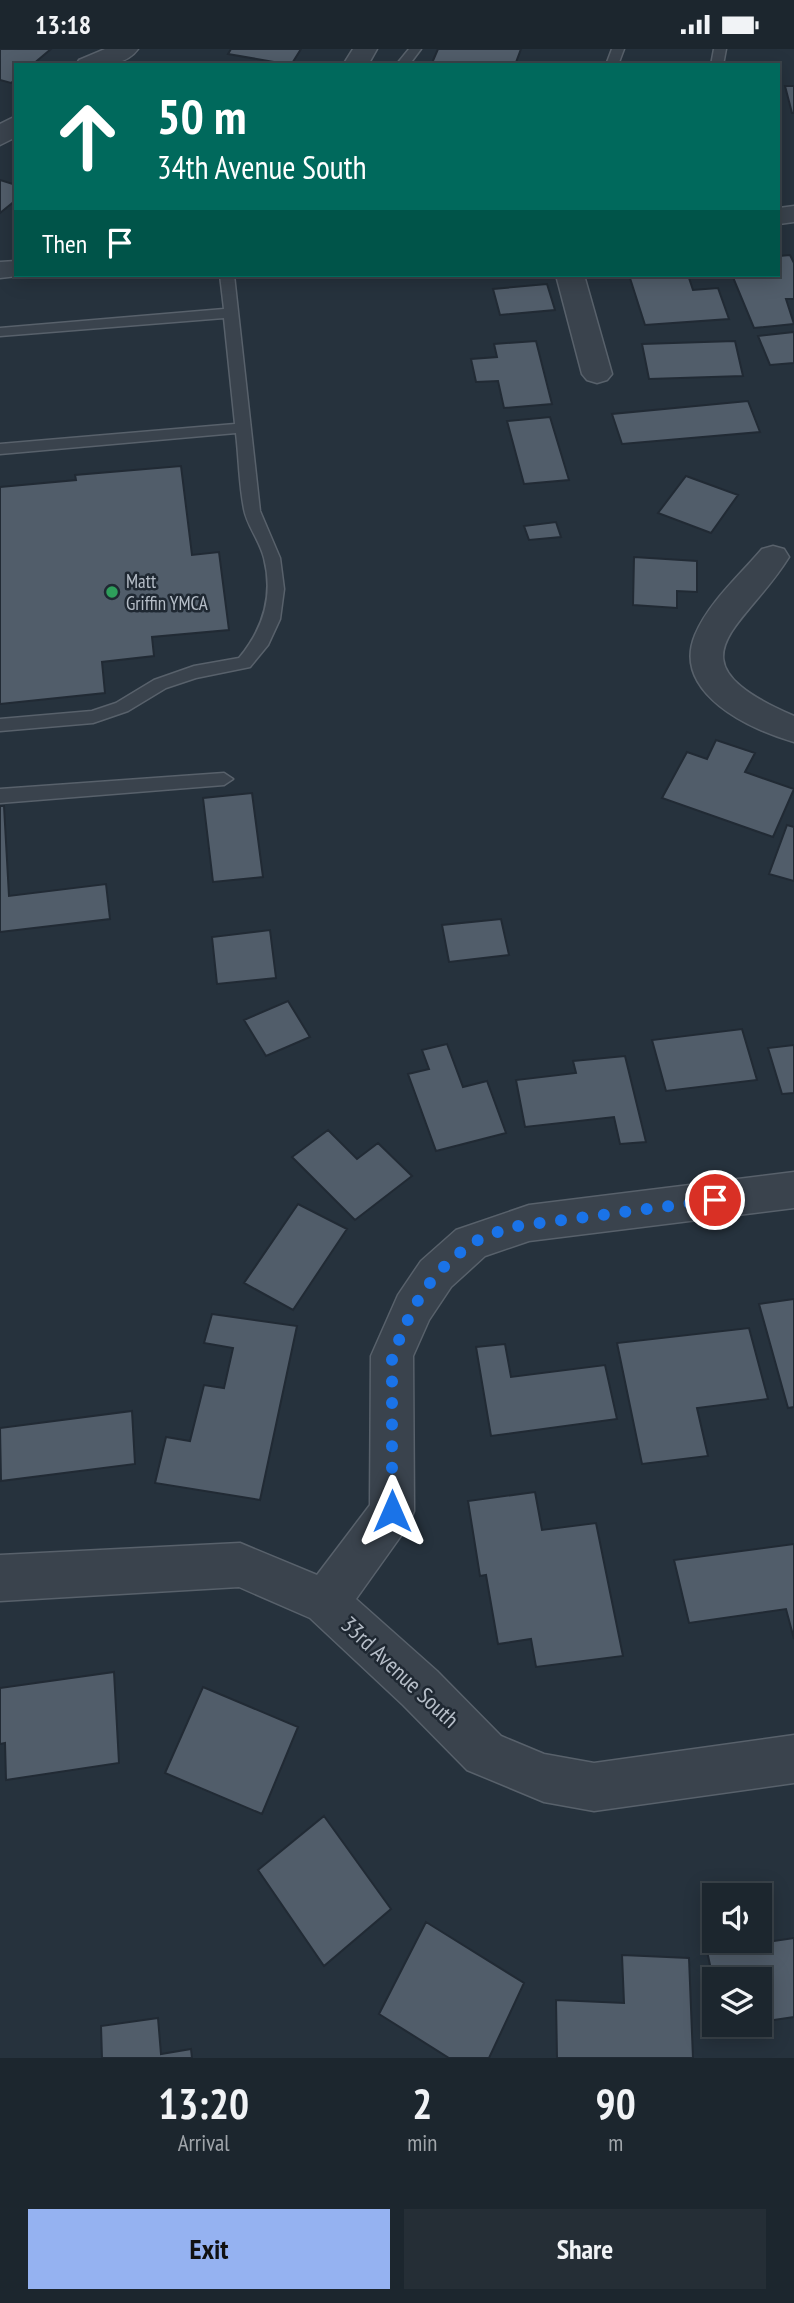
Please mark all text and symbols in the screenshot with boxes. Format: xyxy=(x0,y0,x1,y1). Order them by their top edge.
text: 13:18 xyxy=(35,8,91,41)
text: 50 m xyxy=(157,84,246,148)
icon: ahead xyxy=(42,91,133,182)
text: 34th Avenue South xyxy=(157,146,367,188)
icon: arrive xyxy=(101,224,139,262)
text: Then xyxy=(42,227,87,260)
place label: Matt Griffin YMCA xyxy=(126,569,208,615)
marker: Matt Griffin YMCA xyxy=(104,584,120,600)
pin xyxy=(685,1170,745,1230)
icon: arrive xyxy=(696,1181,734,1219)
position arrow xyxy=(355,1474,429,1548)
street label: 33rd Avenue South xyxy=(335,1610,465,1734)
map controls xyxy=(702,1883,772,2037)
button: sound xyxy=(702,1883,772,1953)
button: layers xyxy=(702,1967,772,2037)
text: 13:20 xyxy=(158,2076,249,2131)
text: 2 xyxy=(412,2076,432,2131)
text: 90 xyxy=(596,2076,636,2131)
text: Arrival xyxy=(178,2128,230,2157)
text: min xyxy=(407,2128,437,2157)
text: m xyxy=(608,2128,623,2157)
button: Exit xyxy=(28,2209,390,2289)
button: Share xyxy=(404,2209,766,2289)

